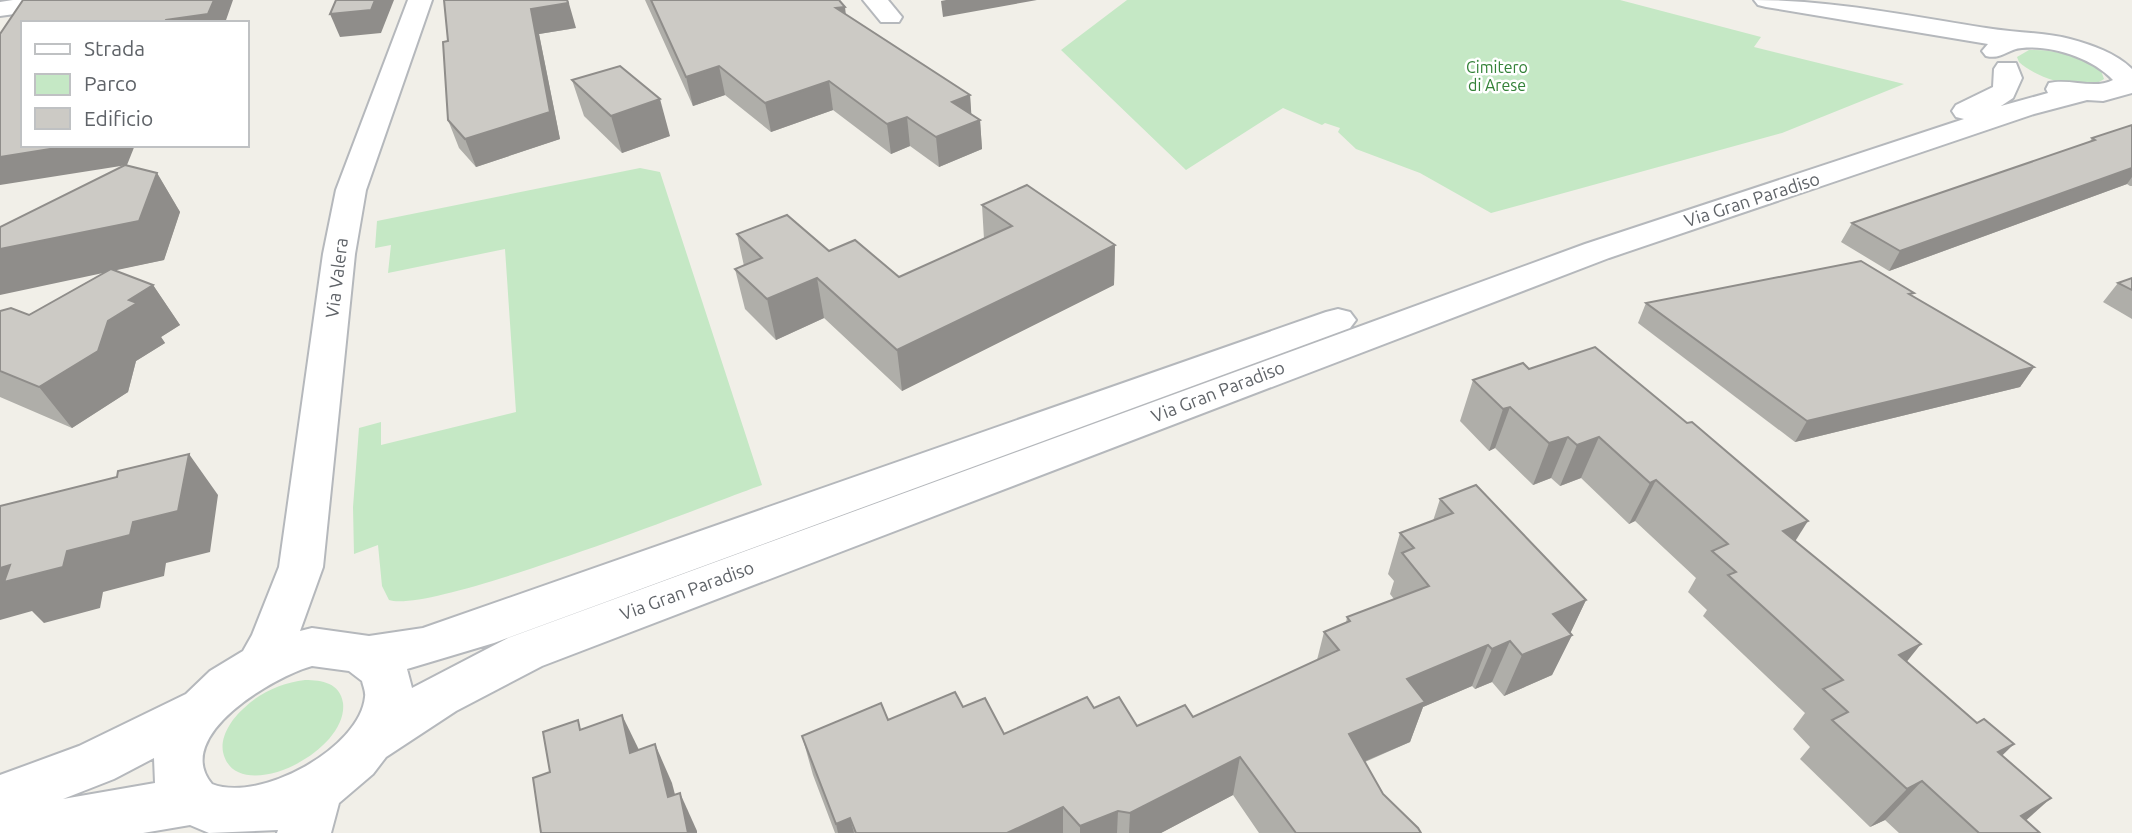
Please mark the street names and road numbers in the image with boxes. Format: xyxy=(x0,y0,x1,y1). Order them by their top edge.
street label: Via Gran Paradiso xyxy=(1681,168,1822,230)
street label: Via Valera xyxy=(321,237,351,319)
street label: Via Gran Paradiso xyxy=(1148,356,1287,426)
street label: Via Gran Paradiso xyxy=(617,556,756,624)

